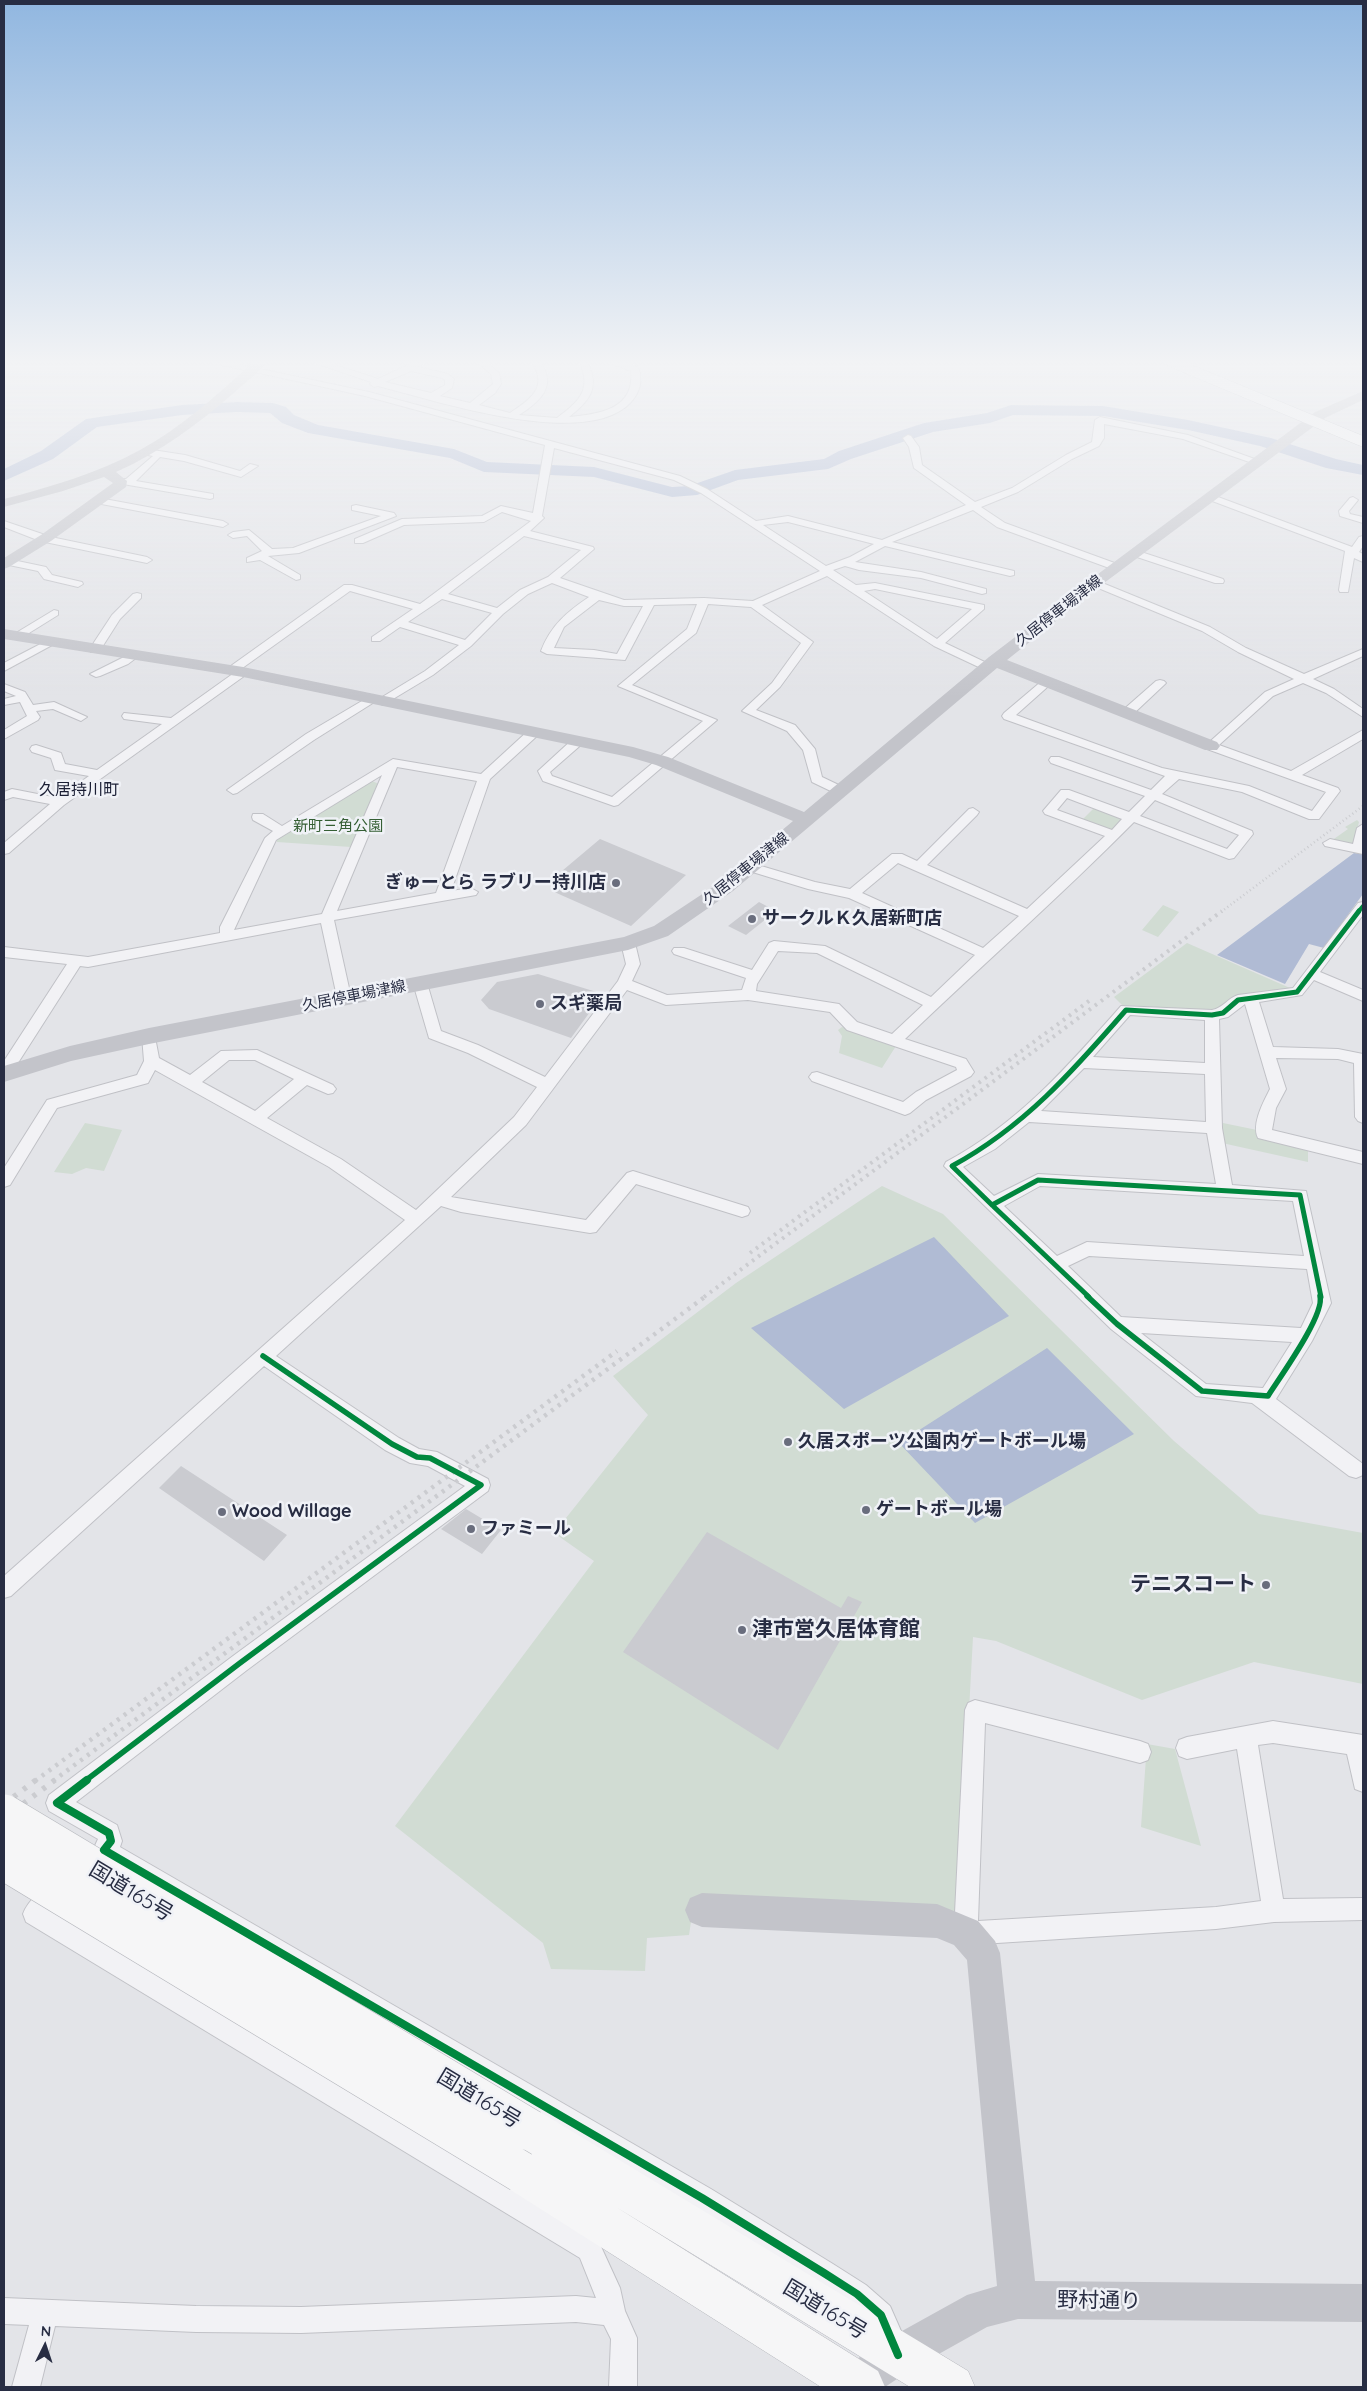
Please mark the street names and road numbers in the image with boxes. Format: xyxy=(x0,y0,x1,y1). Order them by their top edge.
street label: 久居停車場津線 xyxy=(1012,572,1106,650)
street label: 久居停車場津線 xyxy=(700,829,792,909)
street label: 久居停車場津線 xyxy=(301,977,407,1015)
street label: 国道165号 xyxy=(84,1857,178,1927)
street label: 国道165号 xyxy=(432,2064,526,2134)
street label: 国道165号 xyxy=(778,2275,872,2345)
street label: 野村通り xyxy=(1057,2288,1141,2314)

